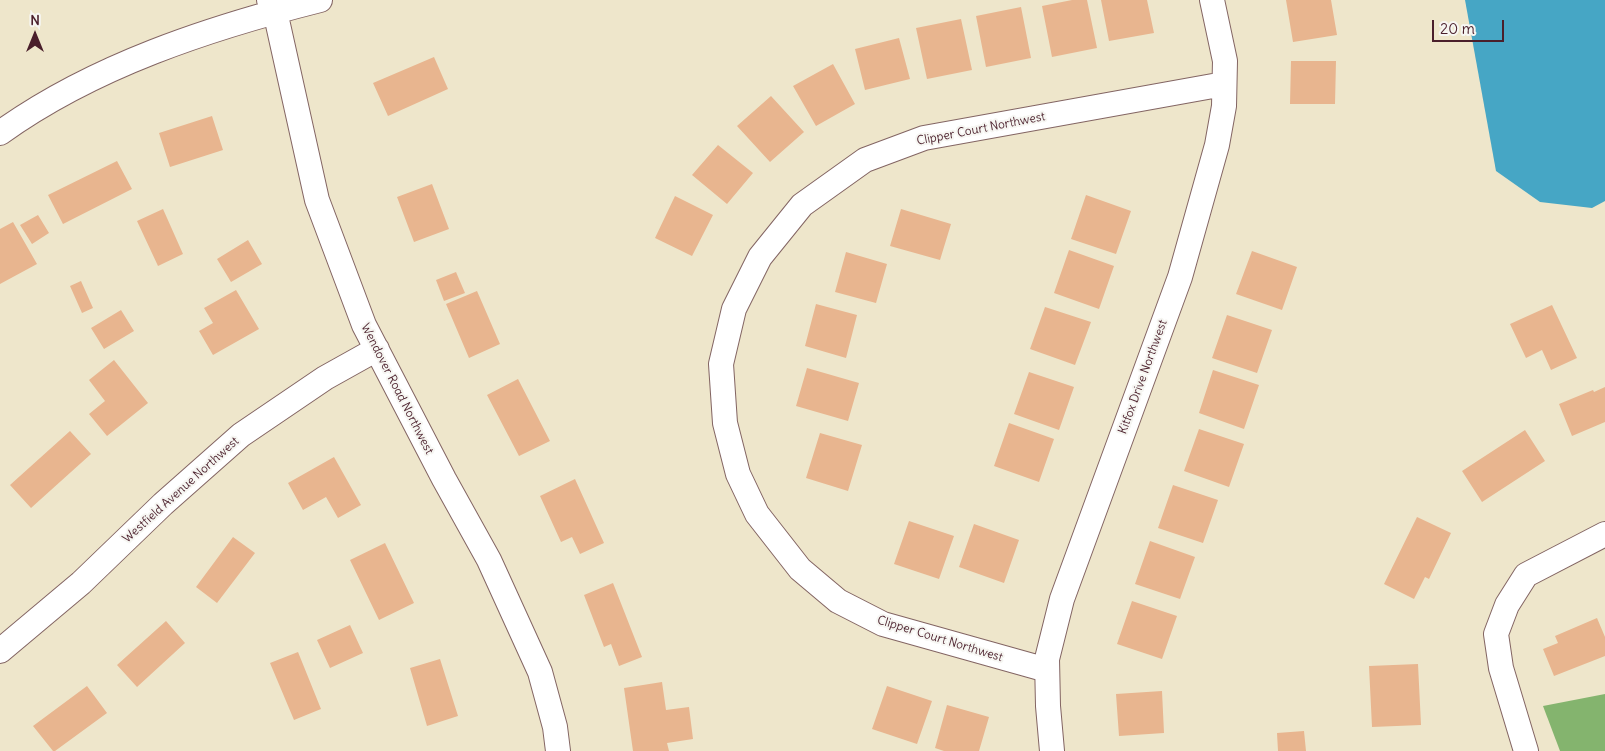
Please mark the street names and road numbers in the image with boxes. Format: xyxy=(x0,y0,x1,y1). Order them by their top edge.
street label: Clipper Court Northwest xyxy=(916,109,1046,149)
street label: Kitfox Drive Northwest xyxy=(1116,318,1170,436)
street label: Wendover Road Northwest xyxy=(358,321,436,457)
street label: Westfield Avenue Northwest xyxy=(120,434,242,546)
street label: Clipper Court Northwest xyxy=(875,613,1005,665)

